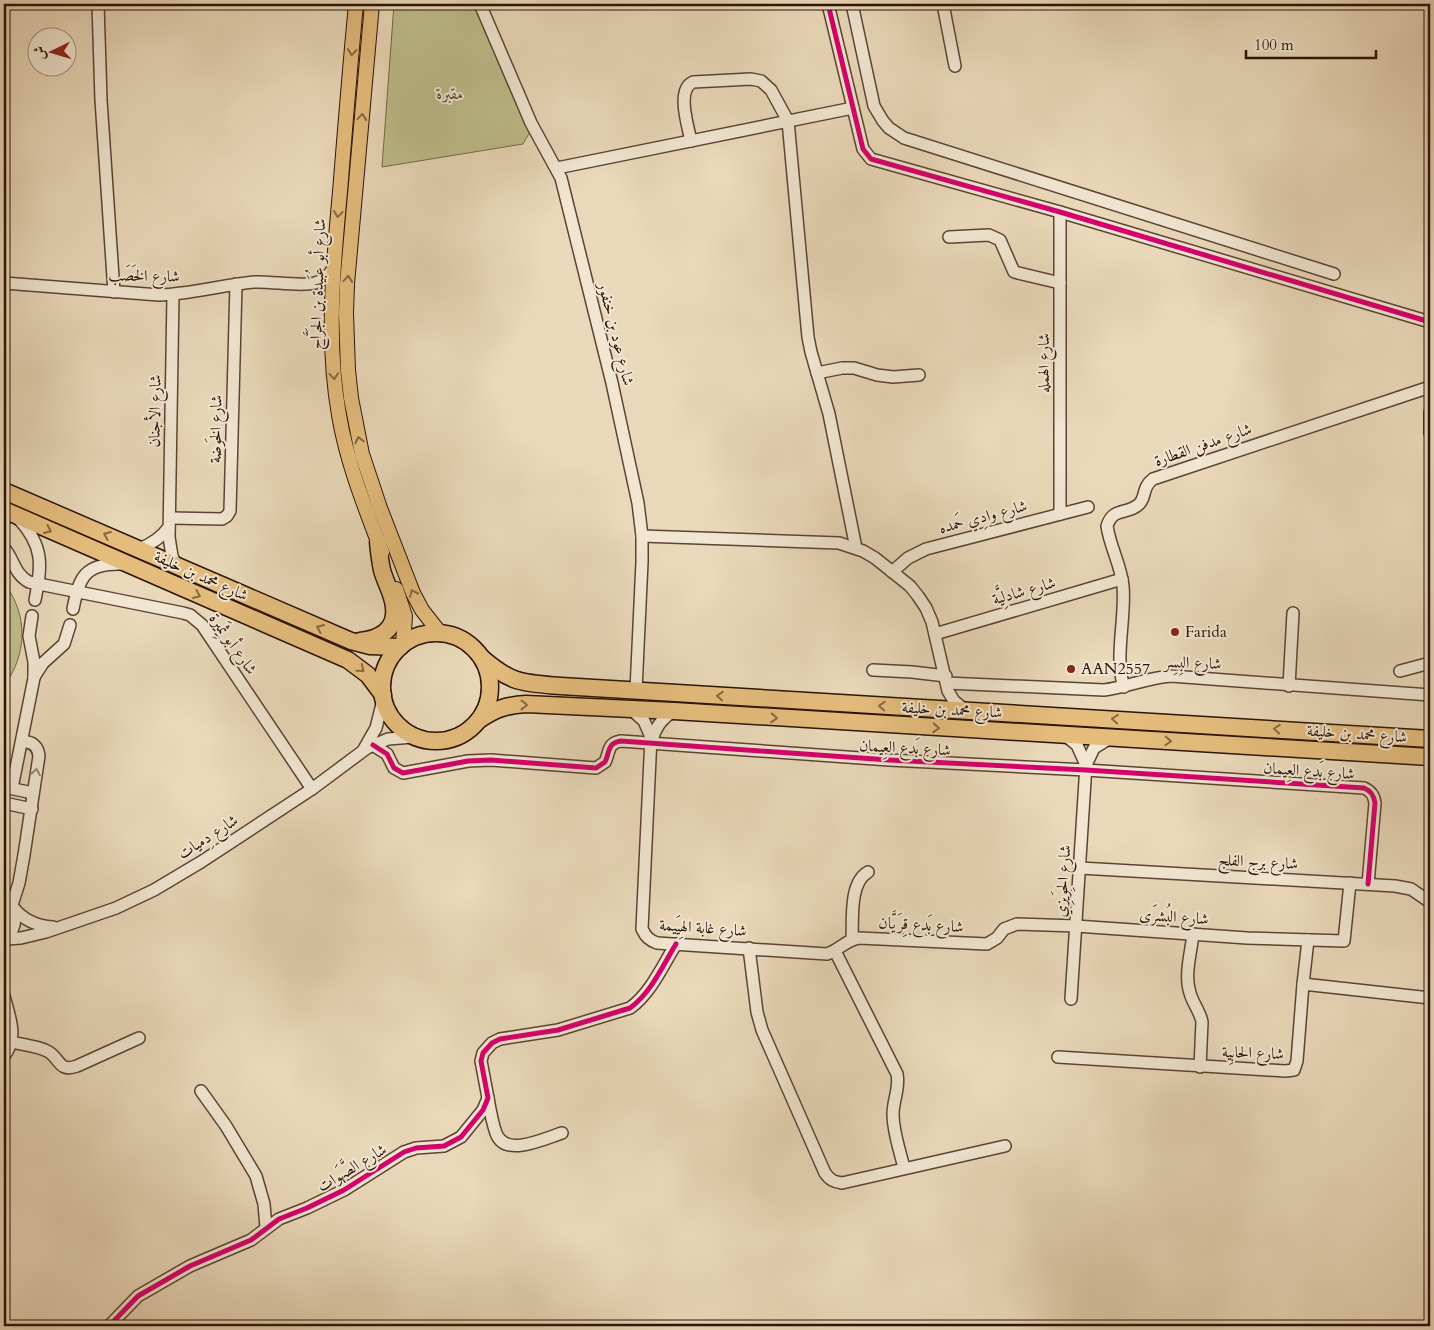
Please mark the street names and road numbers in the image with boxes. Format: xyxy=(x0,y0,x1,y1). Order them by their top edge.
street label: شارع أبو عُبَيدة بن الجَرَّاح xyxy=(302,218,334,350)
street label: شارع الخَصَب xyxy=(108,263,180,290)
street label: شارع عود بن خنفور xyxy=(590,278,639,388)
street label: شارع الهمله xyxy=(1033,333,1057,393)
street label: شارع الأجنان xyxy=(142,374,169,448)
street label: شارع الخَوضة xyxy=(203,395,230,463)
street label: شارع مدفن القطارة xyxy=(1151,418,1255,474)
street label: شارع وادِي حَمده xyxy=(936,494,1030,541)
street label: شارع محمد بن خليفة xyxy=(150,545,251,608)
street label: شارع شادلِيَّة xyxy=(989,569,1059,612)
street label: شارع أبو ثِمَيرة xyxy=(202,608,263,680)
street label: شارع البِسِر xyxy=(1162,651,1222,677)
street label: شارع محمد بن خليفة xyxy=(901,696,1003,726)
street label: شارع محمد بن خليفة xyxy=(1306,720,1408,750)
street label: شارع بَدع العِيمان xyxy=(859,734,951,763)
street label: شارع بَدع العِيمان xyxy=(1262,756,1356,787)
street label: شارع دِميات xyxy=(174,809,244,866)
street label: شارع الحِوَيزِي xyxy=(1049,844,1078,918)
street label: شارع برج الفلج xyxy=(1217,849,1299,878)
street label: شارع البُشرَى xyxy=(1138,901,1210,932)
street label: شارع بَدع قِرَيَّان xyxy=(878,909,964,940)
street label: شارع غابة الهِيَيمة xyxy=(658,913,748,944)
street label: شارع الحابِية xyxy=(1222,1041,1284,1067)
street label: شارع الصَّهَوات xyxy=(312,1136,392,1199)

